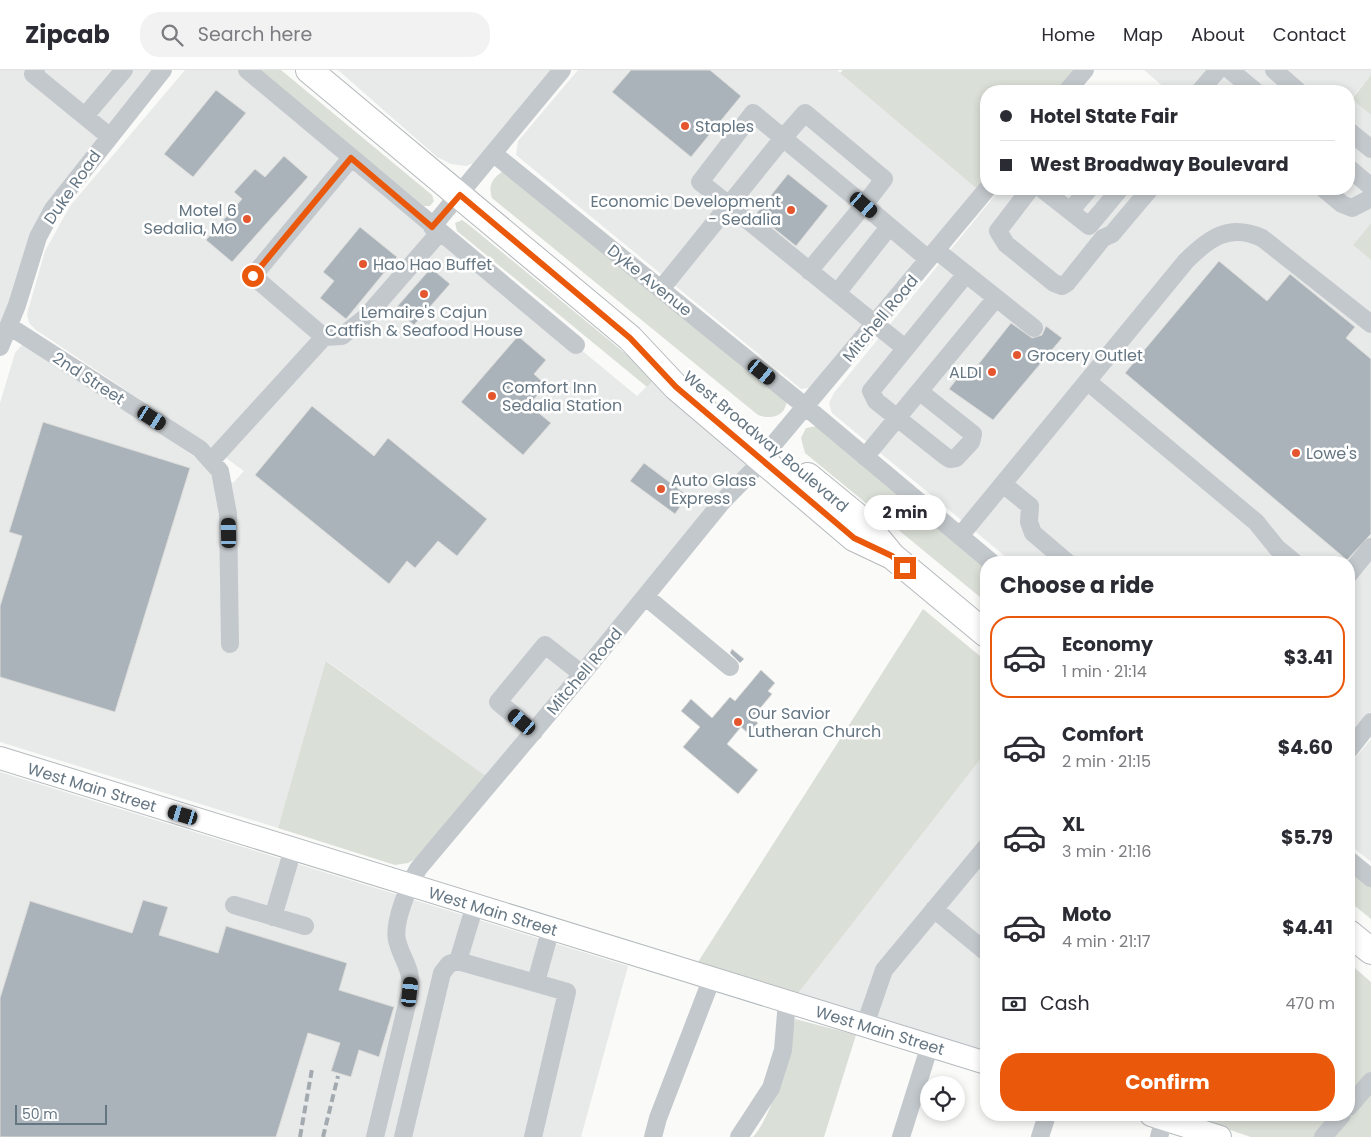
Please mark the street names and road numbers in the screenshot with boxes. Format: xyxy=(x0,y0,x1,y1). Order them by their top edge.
street label: Duke Road xyxy=(38,146,106,229)
street label: Dyke Avenue xyxy=(602,239,697,322)
street label: Mitchell Road xyxy=(837,270,924,367)
street label: 2nd Street xyxy=(48,347,129,410)
street label: West Broadway Boulevard xyxy=(678,365,853,518)
street label: Mitchell Road xyxy=(541,623,628,720)
street label: West Main Street xyxy=(24,757,159,818)
street label: West Main Street xyxy=(425,881,560,942)
street label: West Main Street xyxy=(812,1000,947,1061)

